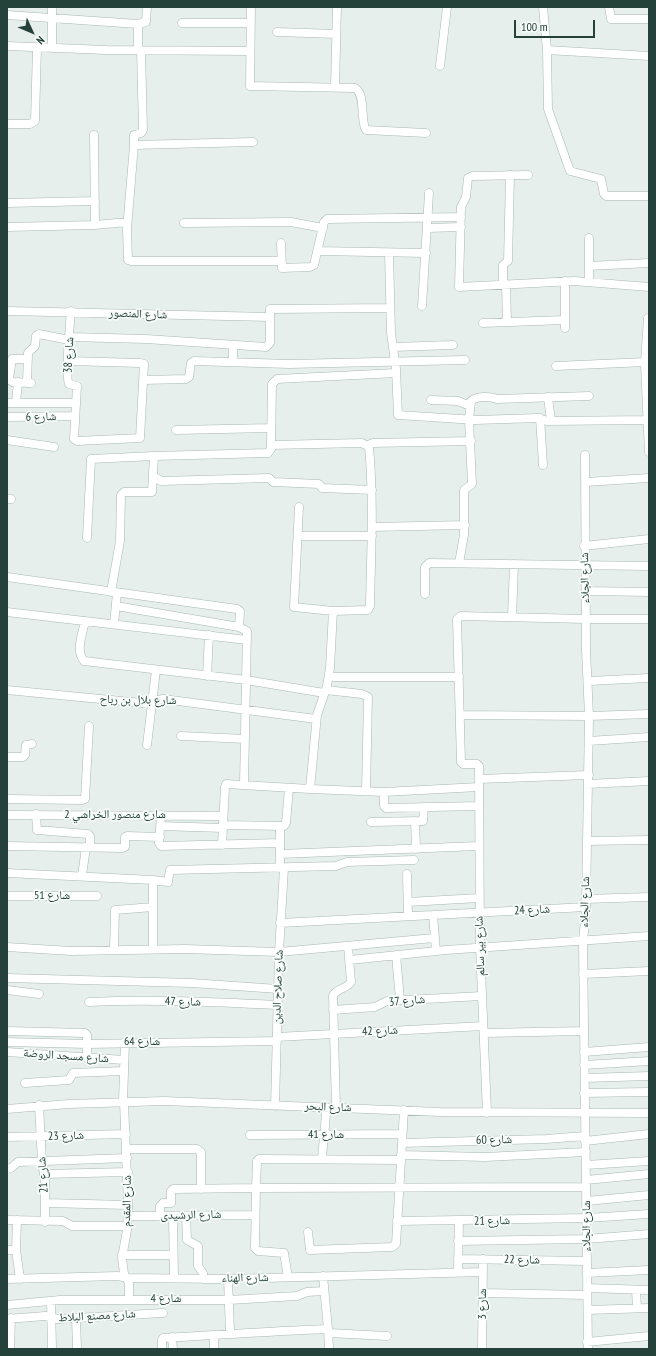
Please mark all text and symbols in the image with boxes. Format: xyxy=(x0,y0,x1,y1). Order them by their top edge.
north arrow xyxy=(12,12,52,52)
scale bar xyxy=(516,12,597,38)
text: 100 m xyxy=(521,19,548,34)
text: N xyxy=(34,33,48,47)
street label: شارع المنصور xyxy=(108,306,168,322)
street label: شارع 38 xyxy=(61,337,77,373)
street label: شارع 6 xyxy=(25,410,57,424)
street label: شارع الجلاء xyxy=(577,552,593,604)
street label: شارع بلال بن رباح xyxy=(99,692,177,708)
street label: شارع منصور الخراشي 2 xyxy=(64,808,166,822)
street label: شارع الجلاء xyxy=(577,876,593,928)
street label: شارع 51 xyxy=(34,889,70,903)
street label: شارع 24 xyxy=(514,902,550,918)
street label: شارع بير سالم xyxy=(472,916,488,976)
street label: شارع صلاح الدين xyxy=(270,950,286,1024)
street label: شارع 37 xyxy=(388,992,426,1010)
street label: شارع 47 xyxy=(165,994,201,1010)
street label: شارع 42 xyxy=(362,1023,398,1039)
street label: شارع 64 xyxy=(124,1035,160,1049)
street label: شارع مسجد الروضة xyxy=(23,1046,109,1066)
street label: شارع البحر xyxy=(304,1099,352,1115)
street label: شارع 23 xyxy=(48,1128,84,1144)
street label: شارع 41 xyxy=(308,1128,344,1142)
street label: شارع 60 xyxy=(476,1132,512,1148)
street label: شارع 21 xyxy=(35,1156,51,1194)
street label: شارع المقدم xyxy=(119,1175,135,1227)
street label: شارع الجلاء xyxy=(580,1200,594,1252)
street label: شارع الرشيدى xyxy=(160,1207,222,1223)
street label: شارع 21 xyxy=(474,1213,510,1229)
street label: شارع 22 xyxy=(504,1252,540,1268)
street label: شارع الهناء xyxy=(221,1270,269,1286)
street label: شارع 3 xyxy=(476,1289,490,1319)
street label: شارع 4 xyxy=(151,1292,181,1306)
street label: شارع مصنع البلاط xyxy=(58,1307,136,1325)

